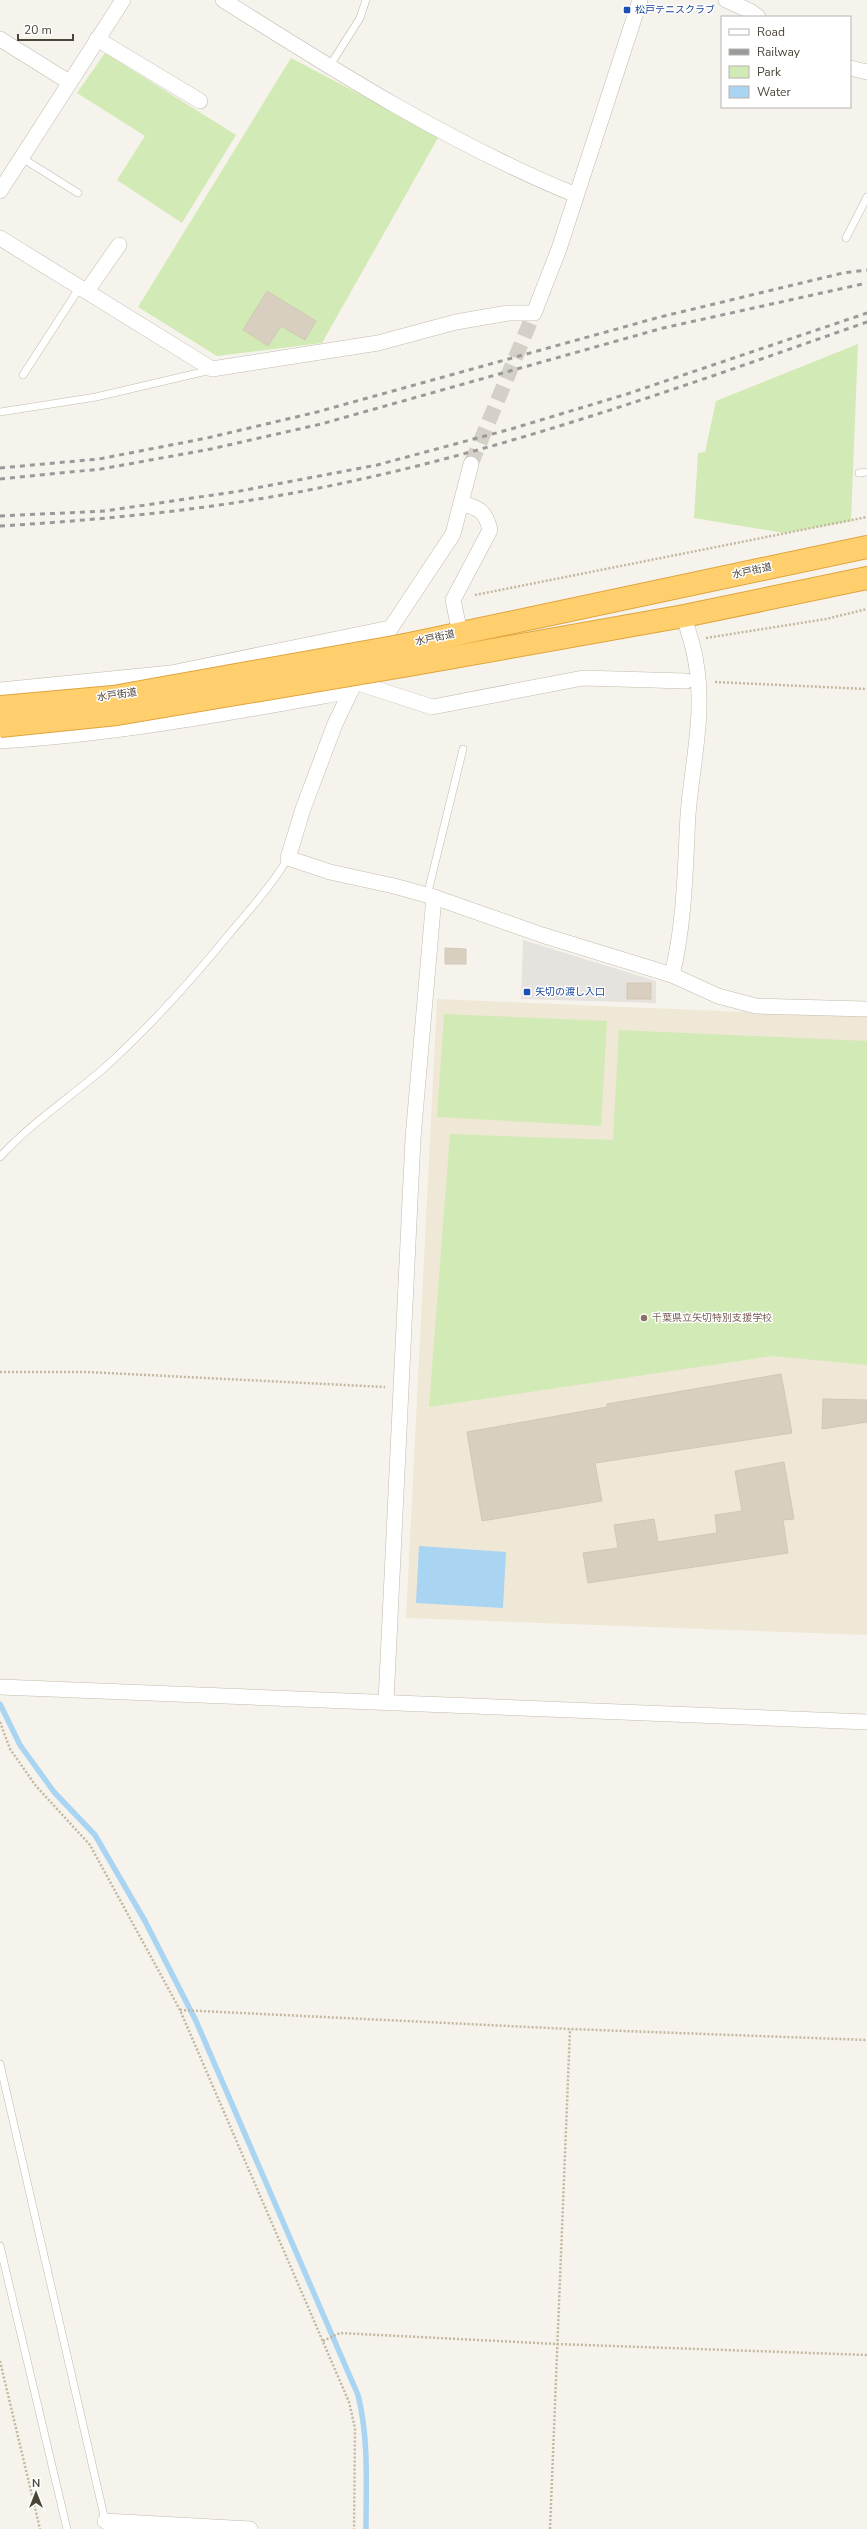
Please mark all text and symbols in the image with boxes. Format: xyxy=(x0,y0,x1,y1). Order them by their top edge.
place label: 松戸テニスクラブ xyxy=(635,3,715,17)
marker: 松戸テニスクラブ xyxy=(622,5,632,15)
scale bar xyxy=(18,16,73,42)
legend xyxy=(721,16,851,108)
text: 20 m xyxy=(24,22,52,38)
text: Road xyxy=(757,24,785,40)
text: Railway xyxy=(757,44,801,60)
text: Park xyxy=(757,64,782,80)
text: Water xyxy=(757,84,791,100)
street label: 水戸街道 xyxy=(731,560,773,582)
street label: 水戸街道 xyxy=(414,627,456,649)
street label: 水戸街道 xyxy=(96,685,138,705)
place label: 矢切の渡し入口 xyxy=(535,985,605,999)
marker: 矢切の渡し入口 xyxy=(522,987,532,997)
place label: 千葉県立矢切特別支援学校 xyxy=(652,1311,772,1325)
marker: 千葉県立矢切特別支援学校 xyxy=(639,1313,649,1323)
north arrow xyxy=(16,2473,56,2513)
text: N xyxy=(32,2476,40,2491)

